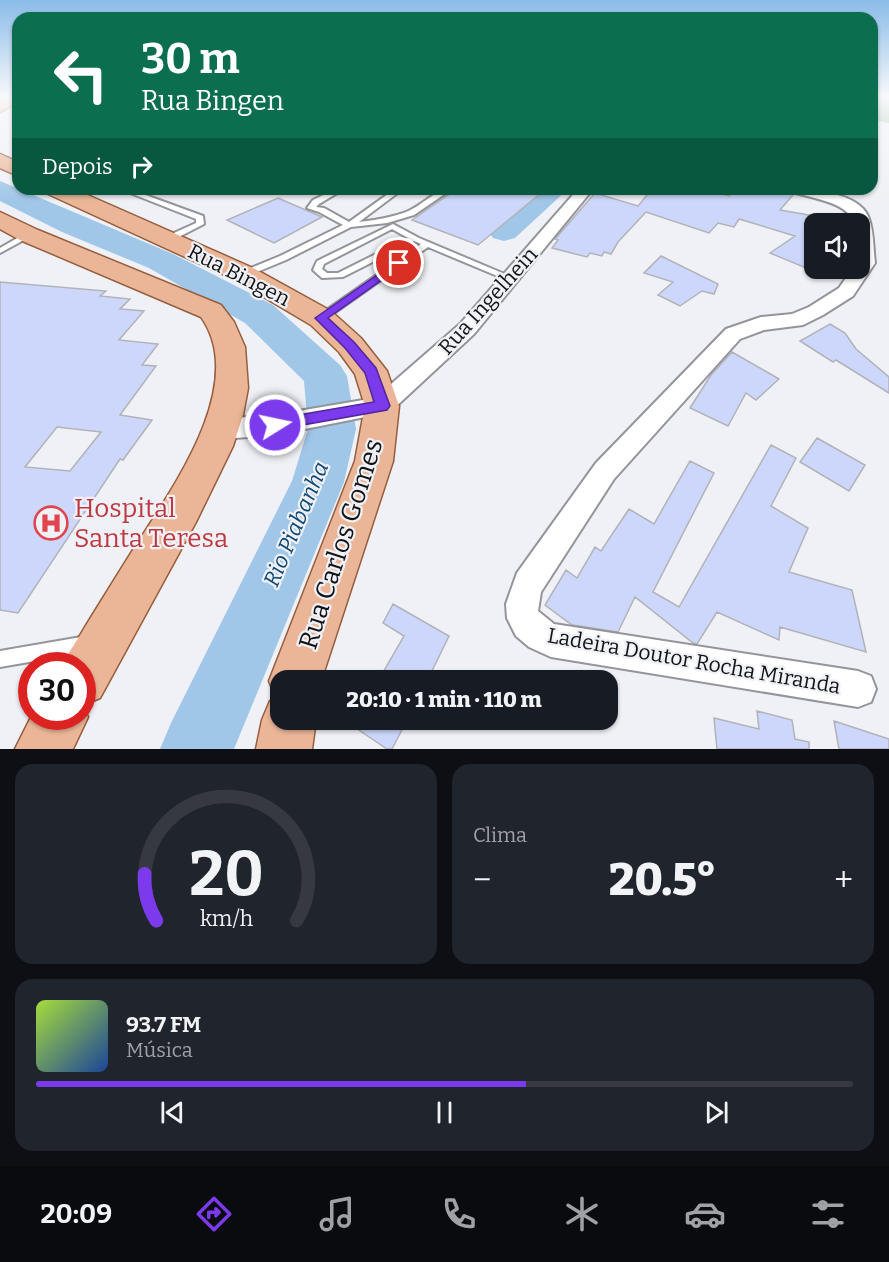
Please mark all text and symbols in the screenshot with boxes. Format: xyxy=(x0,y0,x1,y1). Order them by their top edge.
text: 30 m xyxy=(141,34,240,84)
icon: left xyxy=(42,36,120,114)
text: Rua Bingen xyxy=(141,85,284,117)
icon: right xyxy=(125,150,158,183)
text: Depois xyxy=(42,153,113,180)
map controls xyxy=(804,213,870,279)
button: sound xyxy=(804,213,870,279)
pin xyxy=(373,237,424,288)
street label: Rua Bingen xyxy=(184,238,294,312)
street label: Rua Ingelhein xyxy=(433,242,543,360)
icon: arrive xyxy=(382,246,415,279)
position arrow xyxy=(243,393,307,457)
street label: Rua Carlos Gomes xyxy=(292,435,390,653)
water label: Rio Piabanha xyxy=(258,457,334,591)
place label: Hospital Santa Teresa xyxy=(74,493,228,554)
hospital icon: Hospital Santa Teresa xyxy=(33,505,69,541)
street label: Ladeira Doutor Rocha Miranda xyxy=(546,622,843,700)
speed limit sign: 30 xyxy=(18,652,96,730)
text: 20:10 · 1 min · 110 m xyxy=(346,686,542,713)
text: Clima xyxy=(473,823,527,847)
text: 20 xyxy=(189,837,263,912)
text: 20.5° xyxy=(609,853,717,907)
text: − xyxy=(473,860,491,900)
text: + xyxy=(834,860,853,900)
text: km/h xyxy=(199,906,253,932)
text: 93.7 FM xyxy=(126,1011,201,1038)
text: Música xyxy=(126,1038,193,1062)
icon: previous xyxy=(156,1096,189,1129)
icon: pause xyxy=(428,1096,461,1129)
icon: next xyxy=(700,1096,733,1129)
icon: directions xyxy=(193,1193,235,1235)
icon: music xyxy=(316,1193,358,1235)
icon: phone xyxy=(438,1193,480,1235)
icon: climate xyxy=(561,1193,603,1235)
icon: car xyxy=(684,1193,726,1235)
icon: filters xyxy=(807,1193,849,1235)
text: 20:09 xyxy=(40,1198,112,1230)

